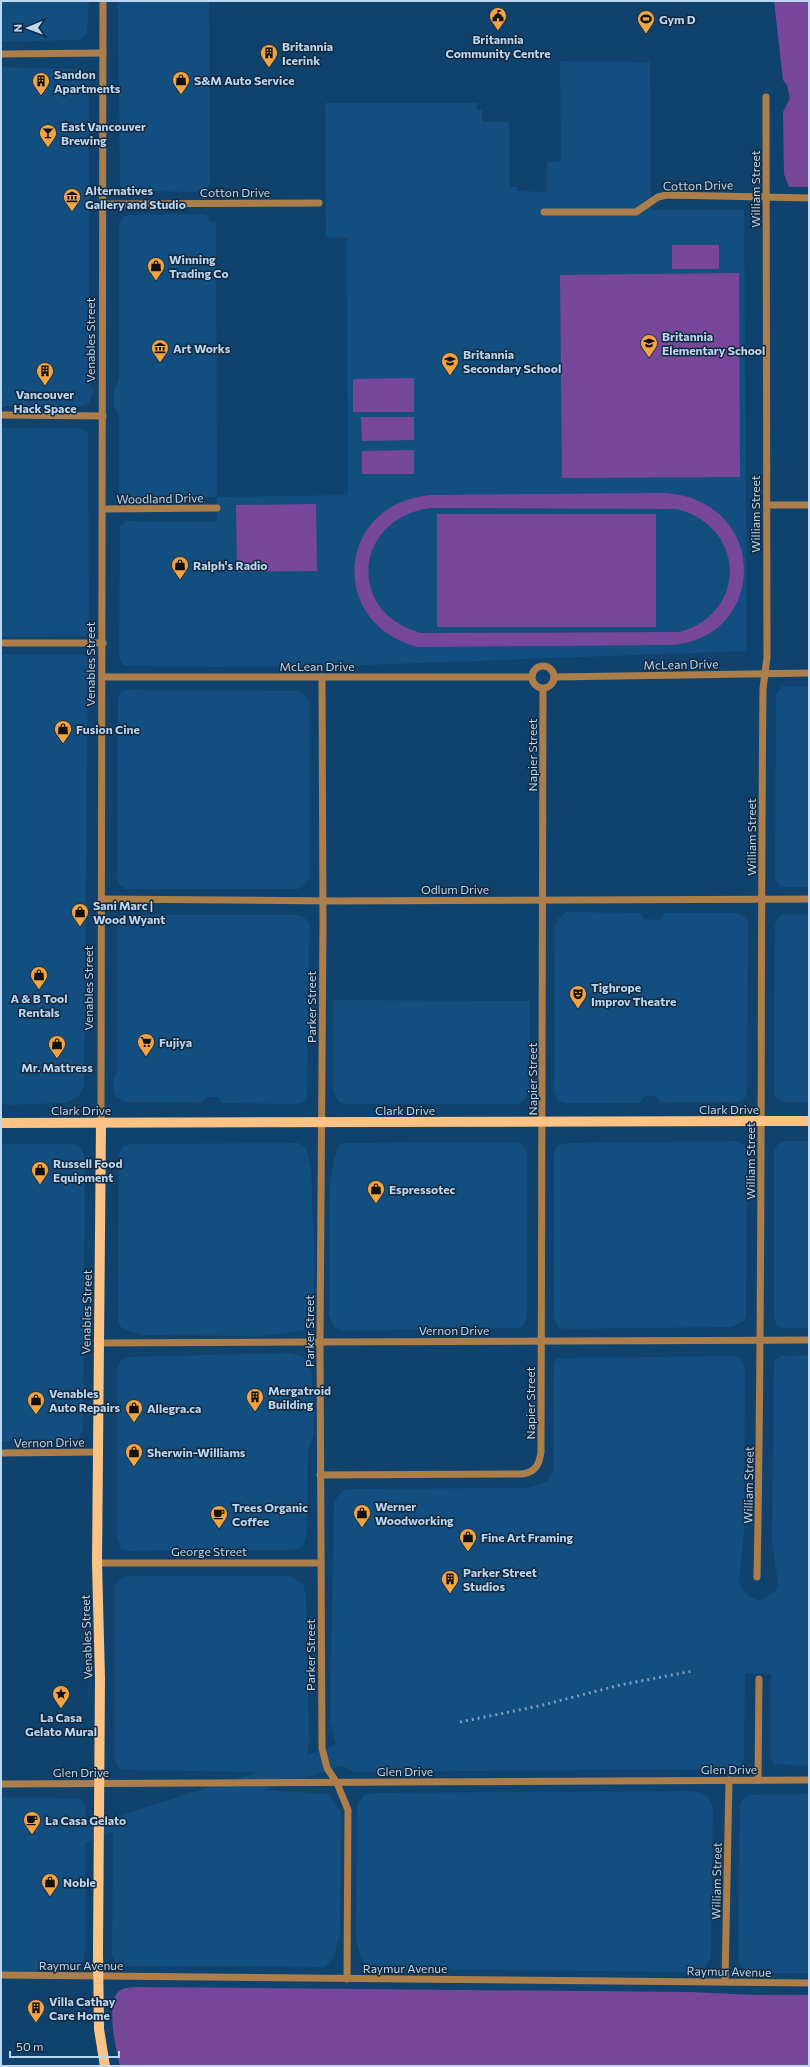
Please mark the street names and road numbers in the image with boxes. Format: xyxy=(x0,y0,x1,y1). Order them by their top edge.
street label: William Street xyxy=(748,150,762,228)
street label: Cotton Drive xyxy=(663,177,733,193)
street label: Cotton Drive xyxy=(200,185,270,199)
street label: Venables Street xyxy=(83,297,97,383)
street label: William Street xyxy=(748,475,762,553)
street label: Woodland Drive xyxy=(116,490,204,506)
street label: Venables Street xyxy=(83,621,97,707)
street label: McLean Drive xyxy=(643,656,719,672)
street label: McLean Drive xyxy=(279,659,355,673)
street label: Napier Street xyxy=(525,719,539,791)
street label: William Street xyxy=(744,798,758,876)
street label: Odlum Drive xyxy=(421,882,489,896)
street label: Venables Street xyxy=(81,945,95,1031)
street label: Parker Street xyxy=(304,971,318,1043)
street label: Napier Street xyxy=(525,1043,539,1115)
street label: Clark Drive xyxy=(699,1102,759,1116)
street label: Clark Drive xyxy=(51,1103,111,1117)
street label: Clark Drive xyxy=(375,1103,435,1117)
street label: William Street xyxy=(743,1122,757,1200)
street label: Venables Street xyxy=(78,1269,94,1355)
street label: Parker Street xyxy=(302,1295,316,1367)
street label: Vernon Drive xyxy=(419,1323,489,1337)
street label: Napier Street xyxy=(523,1367,537,1439)
street label: Vernon Drive xyxy=(14,1434,84,1450)
street label: William Street xyxy=(740,1446,756,1524)
street label: George Street xyxy=(171,1544,247,1558)
street label: Venables Street xyxy=(78,1594,94,1680)
street label: Parker Street xyxy=(303,1619,317,1691)
street label: Glen Drive xyxy=(701,1762,757,1776)
street label: Glen Drive xyxy=(377,1764,433,1778)
street label: Glen Drive xyxy=(53,1765,109,1779)
street label: William Street xyxy=(708,1842,724,1920)
street label: Raymur Avenue xyxy=(39,1958,123,1972)
street label: Raymur Avenue xyxy=(363,1961,447,1975)
street label: Raymur Avenue xyxy=(687,1963,771,1979)

